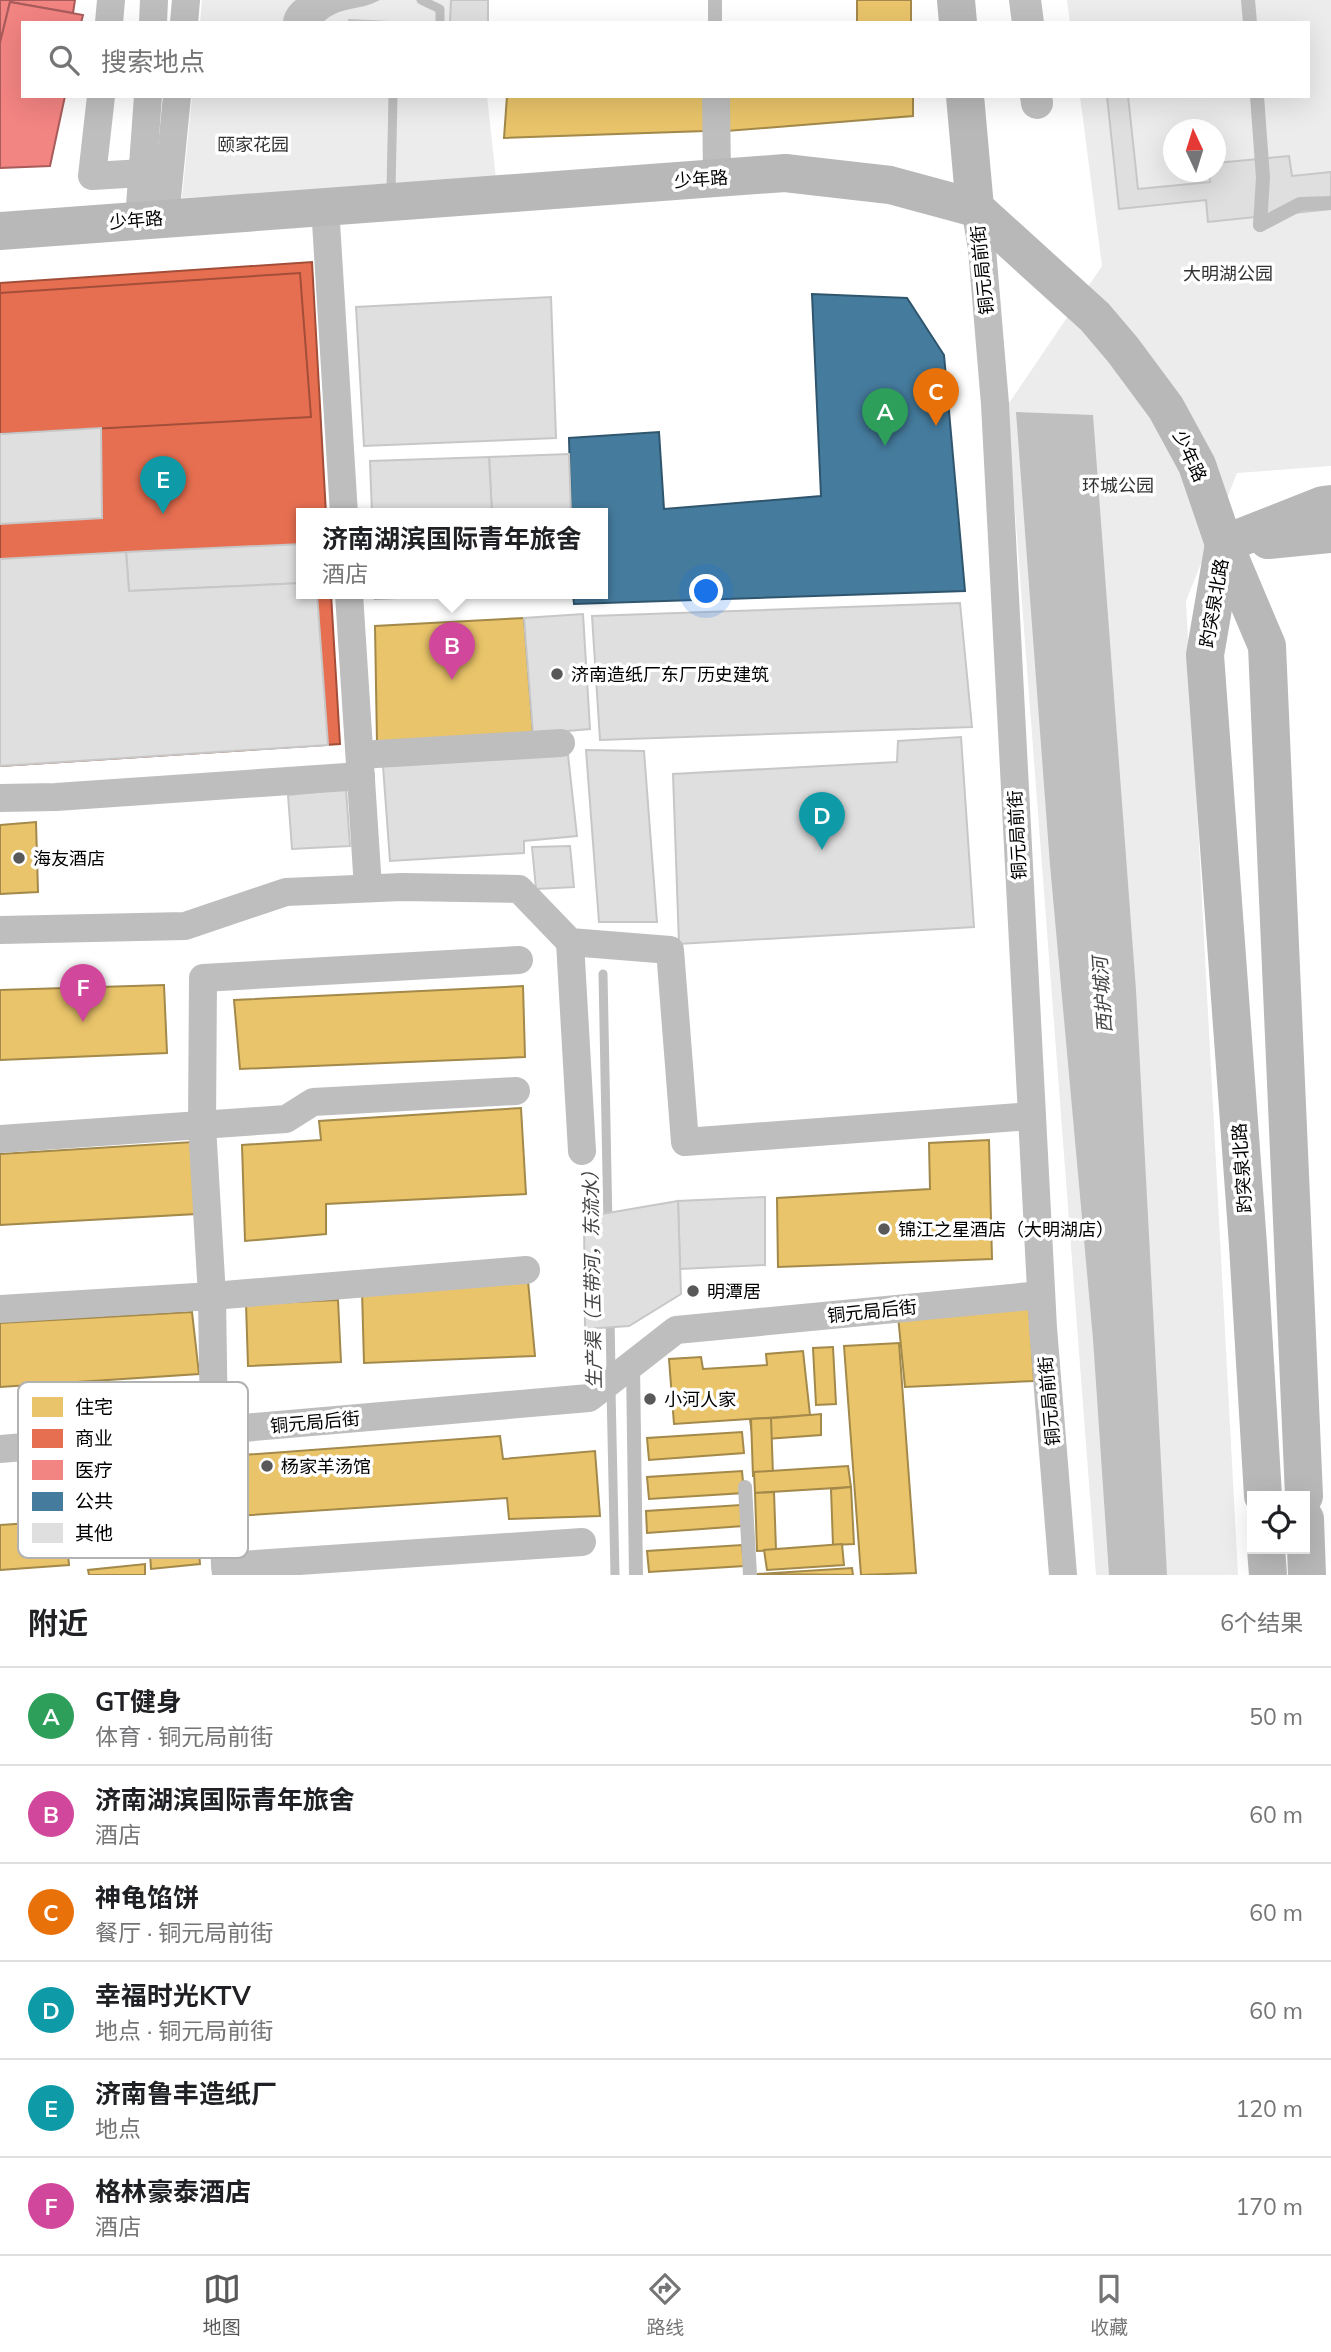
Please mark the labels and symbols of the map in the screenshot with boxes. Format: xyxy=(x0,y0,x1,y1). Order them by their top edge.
north arrow xyxy=(1163,119,1226,182)
park label: 颐家花园 xyxy=(217,133,289,156)
street label: 少年路 xyxy=(673,166,729,192)
street label: 少年路 xyxy=(108,206,164,234)
street label: 铜元局前街 xyxy=(966,224,998,316)
park label: 大明湖公园 xyxy=(1183,262,1273,285)
pin: C xyxy=(913,368,959,426)
pin: A xyxy=(862,388,908,446)
street label: 少年路 xyxy=(1168,427,1212,485)
pin: E xyxy=(140,456,186,514)
park label: 环城公园 xyxy=(1082,474,1154,497)
street label: 趵突泉北路 xyxy=(1195,557,1233,649)
your location xyxy=(689,574,723,608)
pin: B xyxy=(429,622,475,680)
place label: 济南造纸厂东厂历史建筑 xyxy=(571,663,769,686)
marker: 济南造纸厂东厂历史建筑 xyxy=(549,666,565,682)
street label: 铜元局前街 xyxy=(1003,789,1031,881)
pin: D xyxy=(799,792,845,850)
place label: 海友酒店 xyxy=(33,847,105,870)
marker: 海友酒店 xyxy=(11,850,27,866)
water label: 西护城河 xyxy=(1087,952,1117,1034)
pin: F xyxy=(60,964,106,1022)
street label: 趵突泉北路 xyxy=(1227,1122,1257,1214)
water label: 生产渠（玉带河，东流水） xyxy=(578,1161,606,1389)
place label: 锦江之星酒店（大明湖店） xyxy=(898,1218,1114,1241)
marker: 锦江之星酒店（大明湖店） xyxy=(876,1221,892,1237)
place label: 明潭居 xyxy=(707,1280,761,1303)
marker: 明潭居 xyxy=(685,1283,701,1299)
street label: 铜元局后街 xyxy=(826,1295,918,1327)
street label: 铜元局前街 xyxy=(1034,1355,1064,1447)
legend xyxy=(18,1382,248,1558)
place label: 小河人家 xyxy=(664,1388,736,1411)
marker: 小河人家 xyxy=(642,1391,658,1407)
text: 住宅 xyxy=(75,1395,113,1419)
street label: 铜元局后街 xyxy=(269,1407,361,1437)
text: 商业 xyxy=(75,1426,113,1450)
place label: 杨家羊汤馆 xyxy=(281,1455,371,1478)
text: 医疗 xyxy=(75,1458,113,1482)
marker: 杨家羊汤馆 xyxy=(259,1458,275,1474)
text: 公共 xyxy=(75,1489,113,1513)
text: 其他 xyxy=(75,1521,113,1545)

